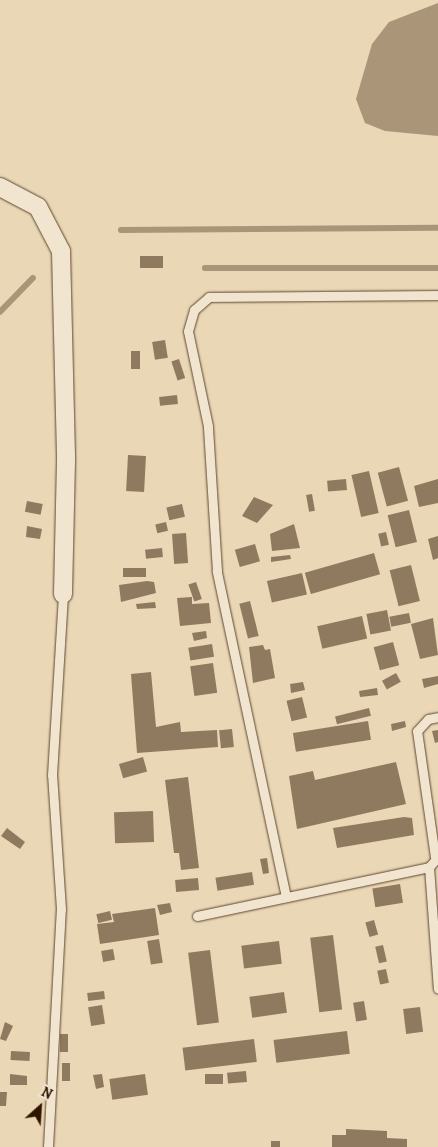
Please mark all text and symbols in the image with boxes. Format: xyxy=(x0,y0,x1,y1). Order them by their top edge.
north arrow xyxy=(15,1082,65,1132)
text: N xyxy=(38,1082,56,1104)

